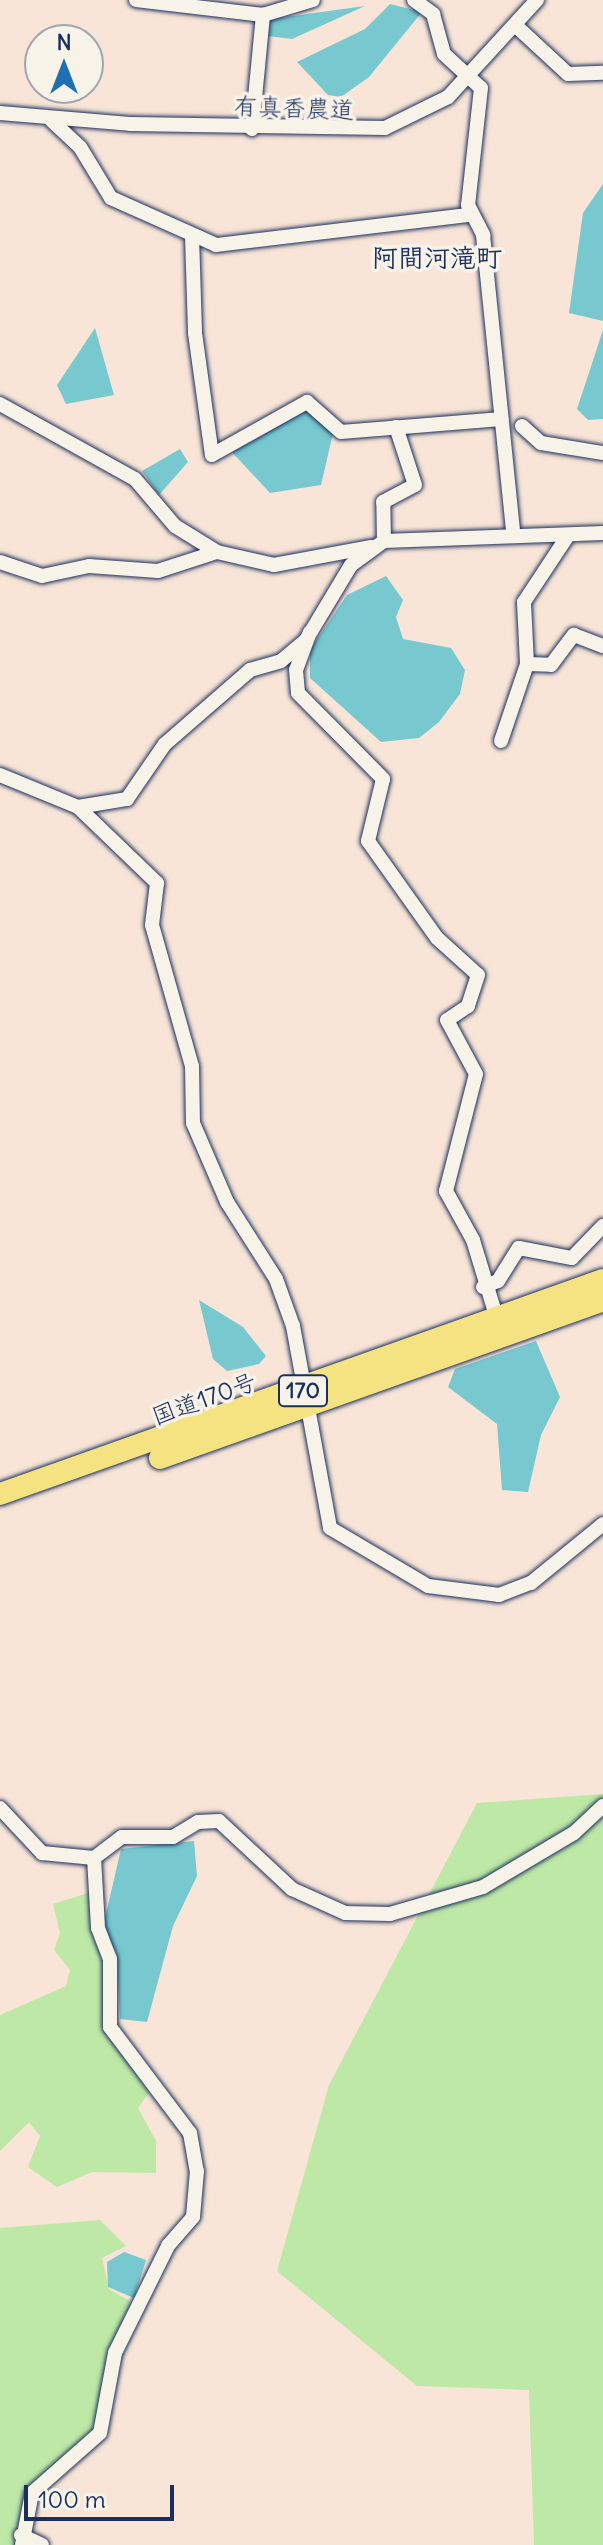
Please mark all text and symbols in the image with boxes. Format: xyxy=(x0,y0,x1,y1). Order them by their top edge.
north arrow xyxy=(24,24,104,104)
text: N xyxy=(56,28,72,56)
street label: 有真香農道 xyxy=(234,92,354,124)
district label: 阿間河滝町 xyxy=(372,242,502,274)
street label: 国道170号 xyxy=(148,1367,260,1431)
road number: 170 xyxy=(277,1373,329,1409)
scale bar xyxy=(28,2469,178,2519)
text: 100 m xyxy=(38,2484,106,2514)

